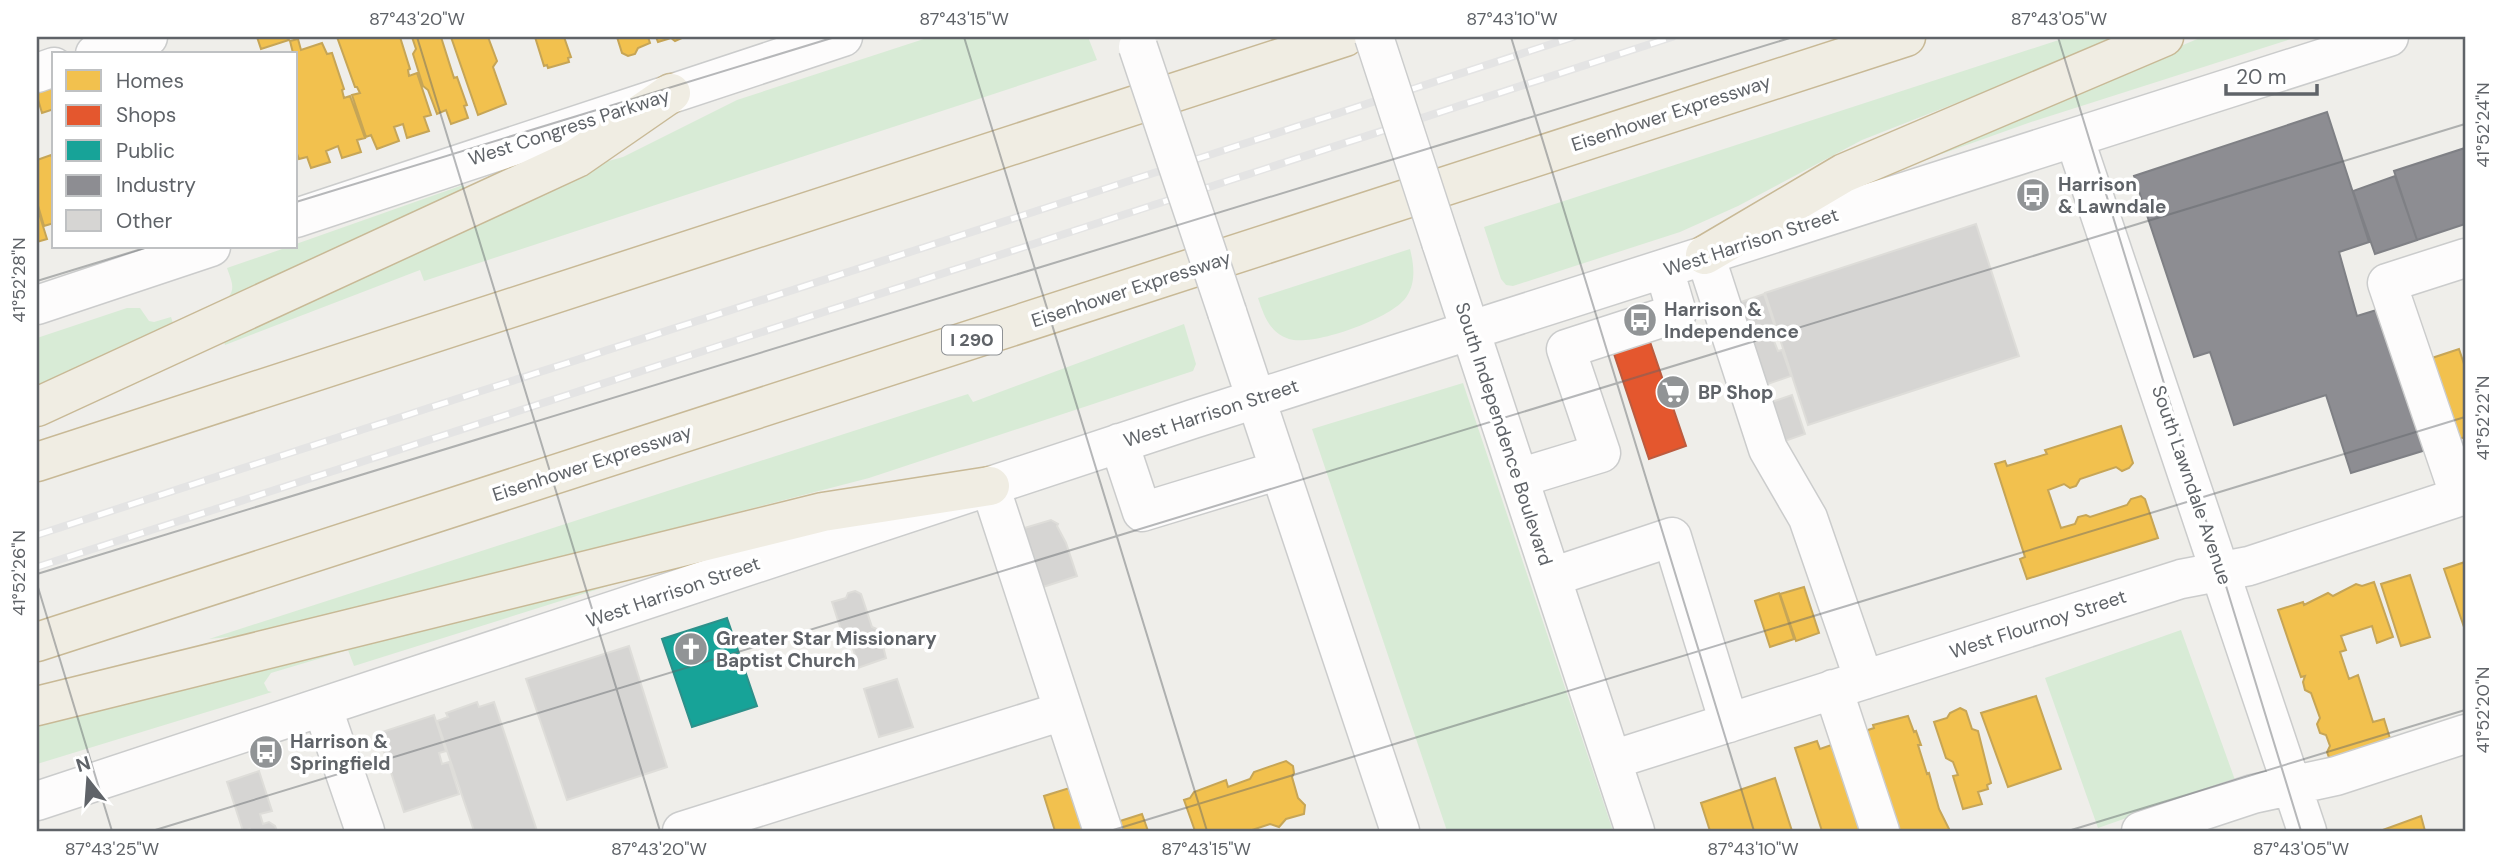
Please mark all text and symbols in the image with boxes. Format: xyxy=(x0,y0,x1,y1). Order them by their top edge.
text: 87°43'20"W xyxy=(369,7,465,31)
text: 87°43'15"W xyxy=(919,7,1009,31)
text: 87°43'10"W xyxy=(1466,7,1558,31)
text: 87°43'05"W xyxy=(2011,7,2107,31)
legend xyxy=(52,52,298,248)
scale bar xyxy=(2226,52,2316,96)
text: 20 m xyxy=(2236,63,2287,91)
text: Homes xyxy=(116,67,184,95)
street label: Eisenhower Expressway xyxy=(1568,69,1774,157)
text: 41°52'24"N xyxy=(2471,82,2495,168)
street label: West Congress Parkway xyxy=(465,83,673,171)
text: Shops xyxy=(116,101,176,129)
text: Public xyxy=(116,137,175,165)
text: Industry xyxy=(116,171,196,199)
place label: Harrison & Lawndale xyxy=(2058,172,2166,219)
bus stop icon: Harrison & Lawndale xyxy=(2014,176,2052,214)
street label: West Harrison Street xyxy=(1660,202,1842,282)
text: Other xyxy=(116,207,172,235)
text: 41°52'28"N xyxy=(7,237,31,323)
street label: Eisenhower Expressway xyxy=(1028,245,1234,333)
place label: Harrison & Independence xyxy=(1664,297,1799,344)
street label: South Independence Boulevard xyxy=(1450,299,1558,569)
bus stop icon: Harrison & Independence xyxy=(1621,301,1659,339)
road number: I 290 xyxy=(942,326,1002,354)
street label: West Harrison Street xyxy=(1120,373,1302,453)
supermarket icon: BP Shop xyxy=(1654,373,1692,411)
text: 41°52'22"N xyxy=(2471,375,2495,461)
place label: BP Shop xyxy=(1698,380,1774,405)
street label: South Lawndale Avenue xyxy=(2146,382,2238,588)
street label: Eisenhower Expressway xyxy=(489,419,695,507)
text: 41°52'26"N xyxy=(7,530,31,616)
street label: West Harrison Street xyxy=(583,550,763,634)
street label: West Flournoy Street xyxy=(1946,584,2130,664)
place label: Greater Star Missionary Baptist Church xyxy=(716,626,937,673)
church icon: Greater Star Missionary Baptist Church xyxy=(672,630,710,668)
text: 41°52'20"N xyxy=(2471,667,2495,753)
place label: Harrison & Springfield xyxy=(290,729,391,776)
bus stop icon: Harrison & Springfield xyxy=(247,733,285,771)
north arrow xyxy=(52,746,122,816)
text: N xyxy=(73,750,93,778)
text: 87°43'25"W xyxy=(65,837,159,861)
text: 87°43'20"W xyxy=(611,837,707,861)
text: 87°43'15"W xyxy=(1161,837,1251,861)
text: 87°43'10"W xyxy=(1707,837,1799,861)
text: 87°43'05"W xyxy=(2253,837,2349,861)

